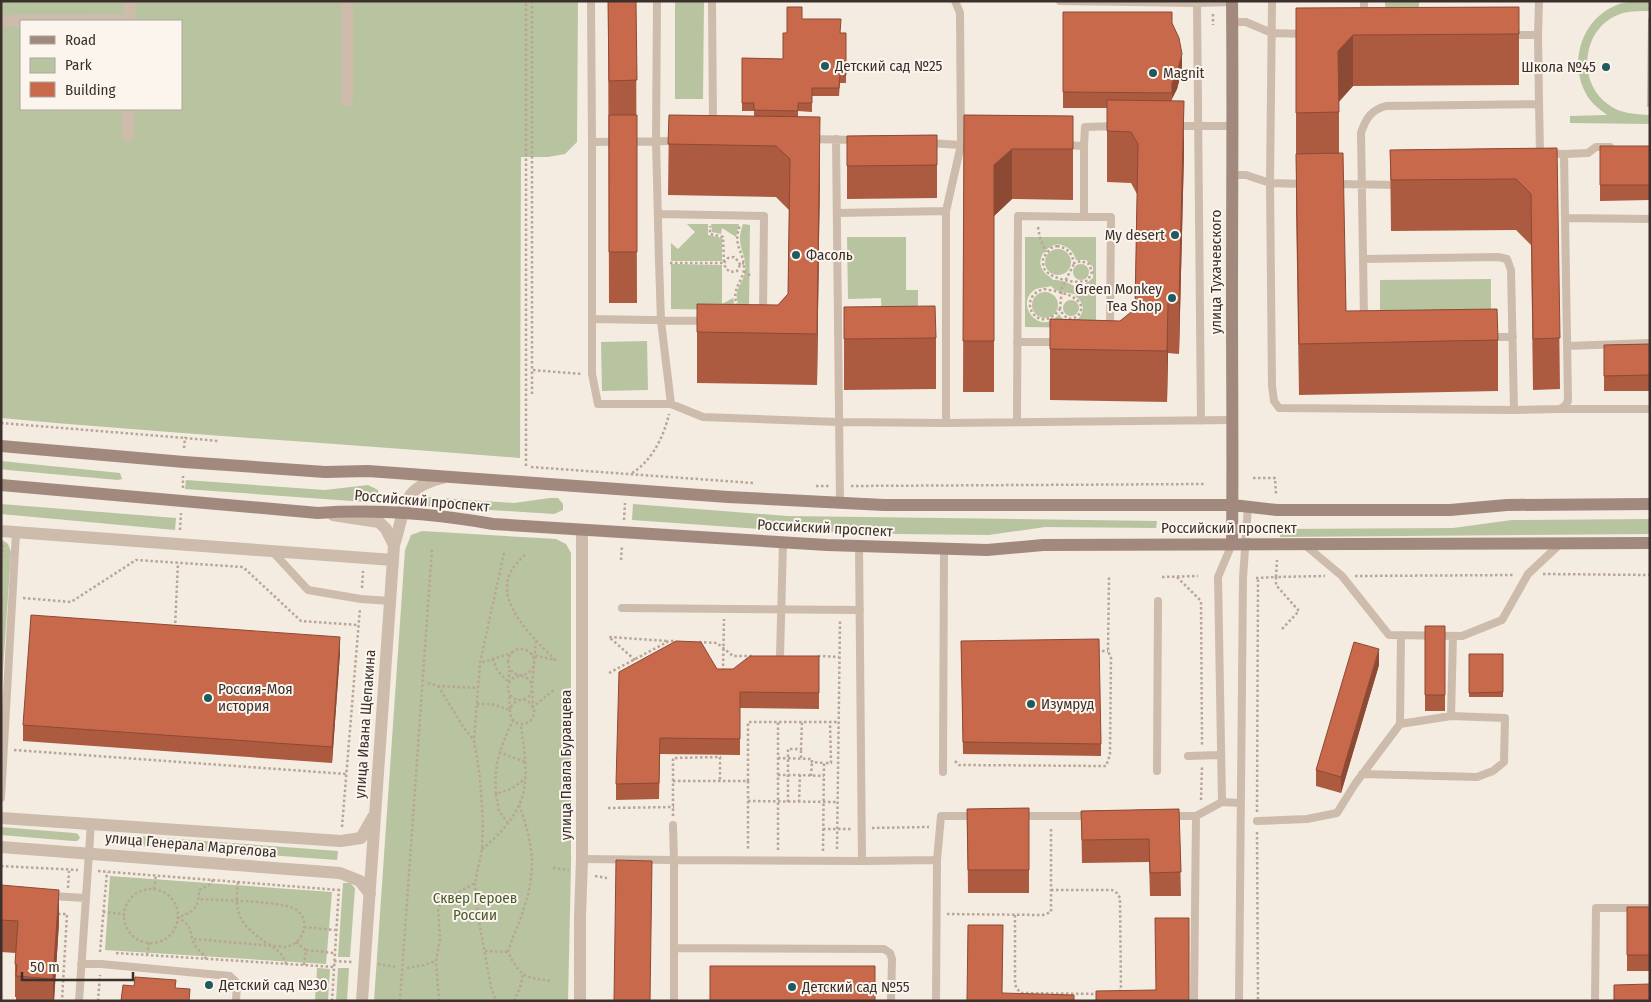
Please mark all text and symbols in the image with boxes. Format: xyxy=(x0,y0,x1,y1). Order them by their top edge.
legend xyxy=(20,20,182,110)
text: Road xyxy=(65,31,96,49)
text: Park xyxy=(65,56,92,74)
place label: Детский сад №25 xyxy=(834,57,943,75)
place label: Школа №45 xyxy=(1521,58,1596,76)
marker: Детский сад №25 xyxy=(819,60,831,72)
marker: Школа №45 xyxy=(1600,61,1612,73)
place label: Magnit xyxy=(1163,64,1205,82)
marker: Magnit xyxy=(1147,67,1159,79)
text: Building xyxy=(65,81,116,99)
street label: улица Тухачевского xyxy=(1207,210,1225,334)
place label: My desert xyxy=(1105,226,1165,244)
marker: My desert xyxy=(1169,229,1181,241)
place label: Фасоль xyxy=(806,246,853,264)
marker: Фасоль xyxy=(790,249,802,261)
place label: Green Monkey Tea Shop xyxy=(1075,280,1162,315)
marker: Green Monkey Tea Shop xyxy=(1166,292,1178,304)
street label: Российский проспект xyxy=(354,486,491,516)
street label: Российский проспект xyxy=(757,515,894,541)
street label: Российский проспект xyxy=(1161,519,1298,537)
street label: улица Ивана Щепакина xyxy=(351,649,379,799)
place label: Россия-Моя история xyxy=(218,680,293,715)
street label: улица Павла Буравцева xyxy=(557,690,575,840)
marker: Россия-Моя история xyxy=(202,692,214,704)
place label: Изумруд xyxy=(1041,695,1094,713)
marker: Изумруд xyxy=(1025,698,1037,710)
street label: улица Генерала Маргелова xyxy=(104,829,278,861)
park label: Сквер Героев России xyxy=(433,889,517,924)
scale bar xyxy=(22,950,134,982)
text: 50 m xyxy=(30,958,60,976)
place label: Детский сад №30 xyxy=(218,976,328,994)
place label: Детский сад №55 xyxy=(801,978,910,996)
marker: Детский сад №30 xyxy=(203,979,215,991)
marker: Детский сад №55 xyxy=(786,981,798,993)

